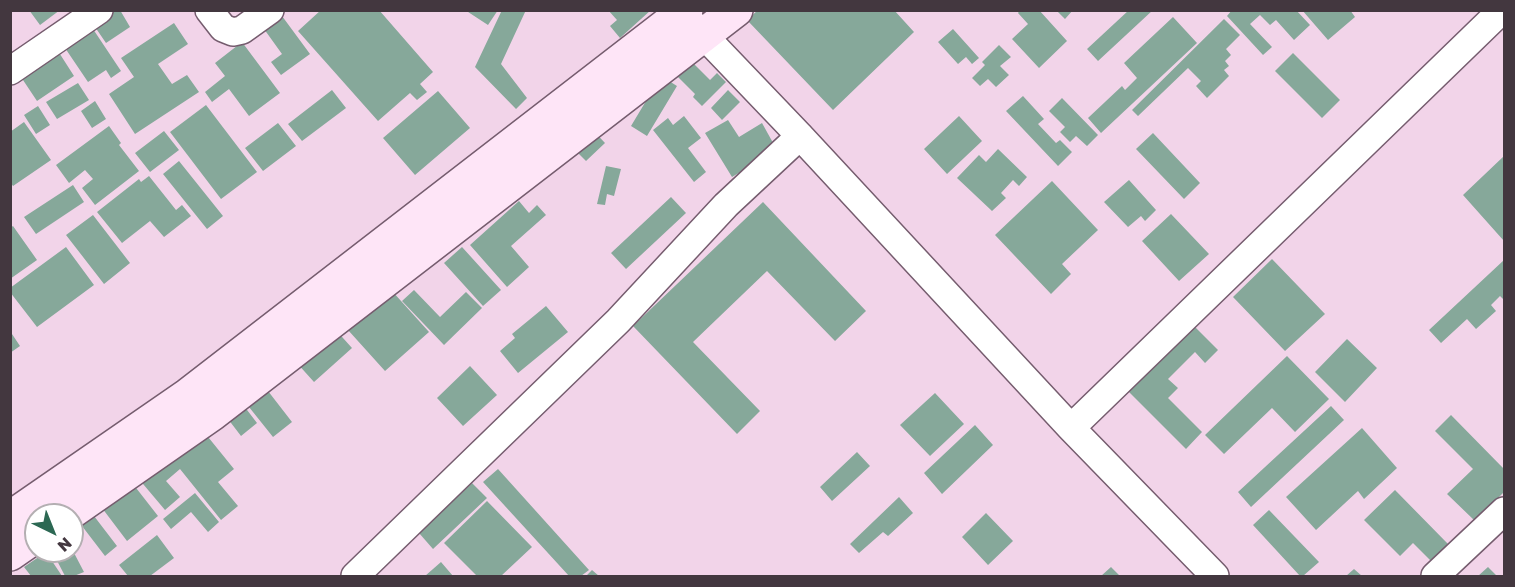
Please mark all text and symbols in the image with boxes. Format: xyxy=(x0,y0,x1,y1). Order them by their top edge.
north arrow xyxy=(24,503,84,563)
text: N xyxy=(54,533,76,556)

